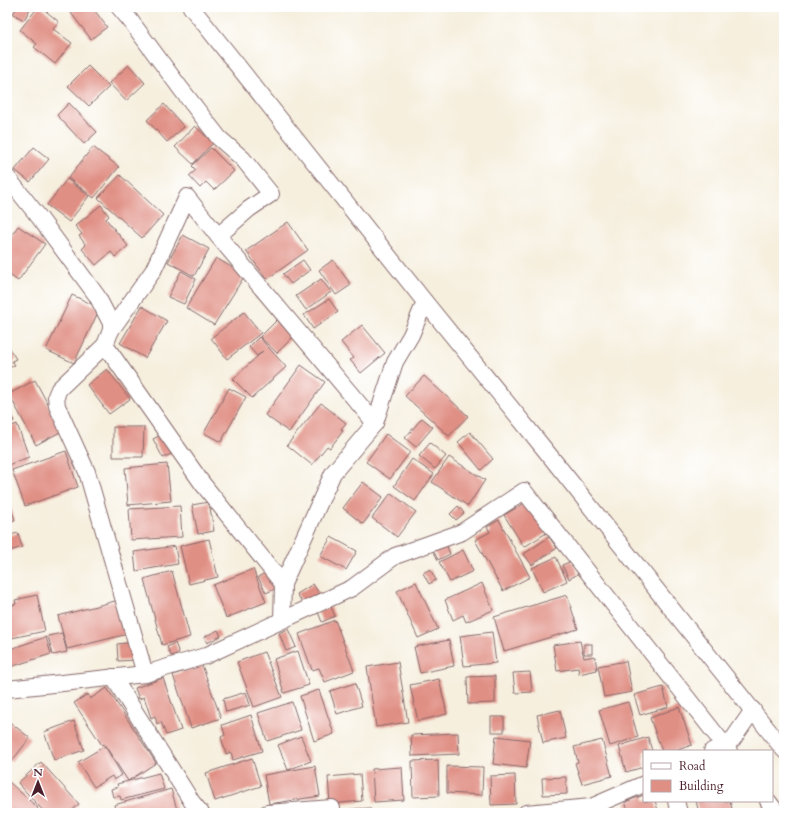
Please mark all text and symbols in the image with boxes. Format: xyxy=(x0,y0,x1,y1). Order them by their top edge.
legend xyxy=(643,750,773,802)
text: Road xyxy=(679,758,706,774)
north arrow xyxy=(18,762,58,802)
text: N xyxy=(33,765,43,780)
text: Building xyxy=(679,778,724,794)

